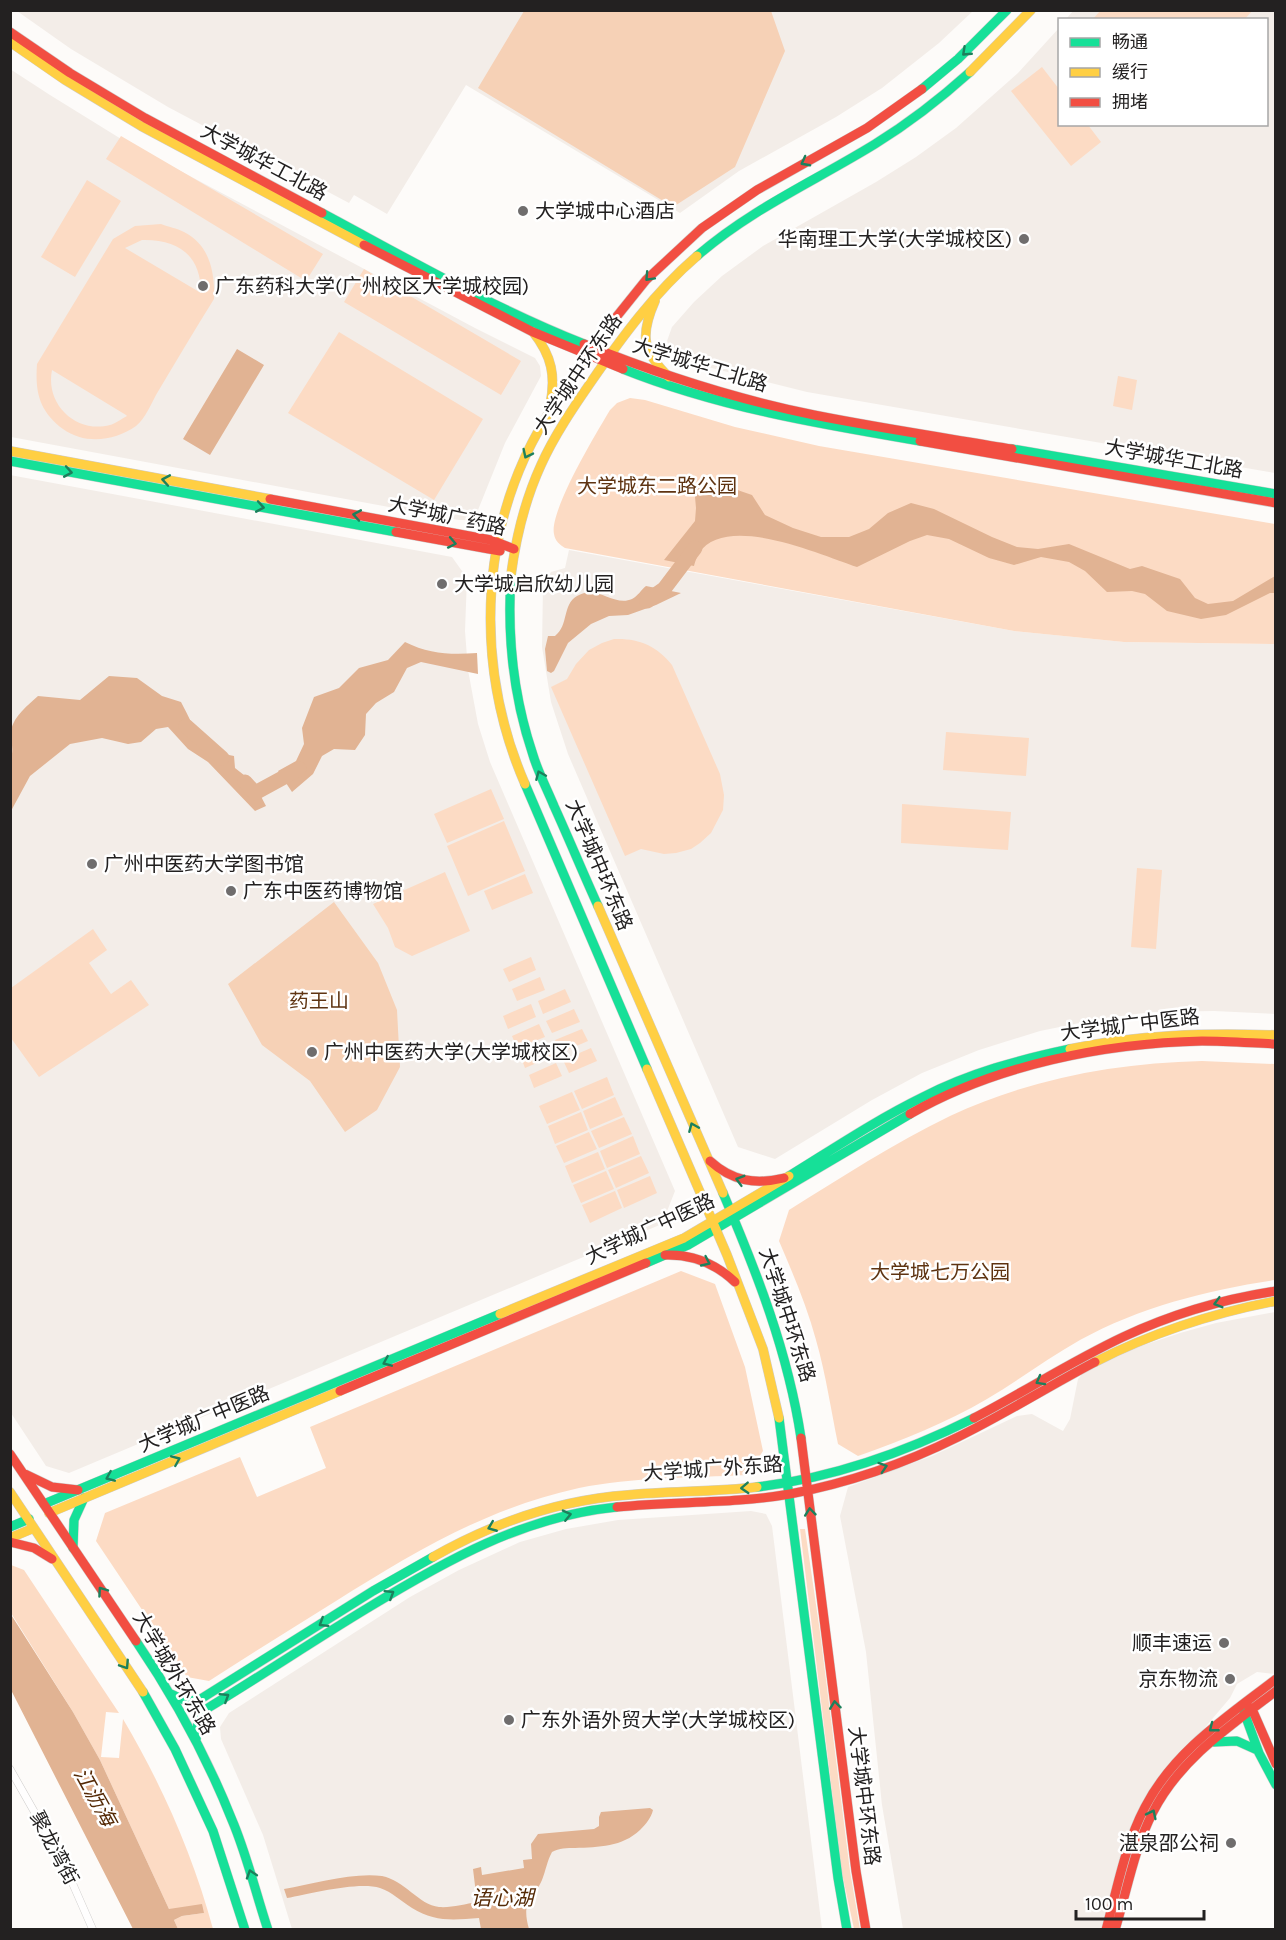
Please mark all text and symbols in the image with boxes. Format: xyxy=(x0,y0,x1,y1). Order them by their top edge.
legend xyxy=(1058,18,1268,126)
text: 畅通 xyxy=(1112,31,1148,53)
one-way arrow xyxy=(962,45,972,56)
text: 缓行 xyxy=(1112,61,1148,83)
text: 拥堵 xyxy=(1112,91,1148,113)
street label: 大学城华工北路 xyxy=(197,119,331,205)
one-way arrow xyxy=(801,155,812,166)
place label: 大学城中心酒店 xyxy=(535,200,675,223)
marker: 大学城中心酒店 xyxy=(516,204,530,218)
place label: 华南理工大学(大学城校区) xyxy=(778,228,1012,251)
marker: 华南理工大学(大学城校区) xyxy=(1017,232,1031,246)
one-way arrow xyxy=(645,270,656,280)
place label: 广东药科大学(广州校区大学城校园) xyxy=(215,275,529,298)
marker: 广东药科大学(广州校区大学城校园) xyxy=(196,279,210,293)
street label: 大学城中环东路 xyxy=(529,310,627,438)
street label: 大学城华工北路 xyxy=(630,334,770,396)
street label: 大学城华工北路 xyxy=(1103,436,1245,482)
one-way arrow xyxy=(522,448,534,459)
one-way arrow xyxy=(63,465,73,478)
one-way arrow xyxy=(161,474,171,487)
park label: 大学城东二路公园 xyxy=(577,475,737,498)
street label: 大学城广药路 xyxy=(386,492,508,540)
one-way arrow xyxy=(254,500,264,513)
one-way arrow xyxy=(353,510,362,522)
one-way arrow xyxy=(447,536,456,548)
place label: 大学城启欣幼儿园 xyxy=(454,573,614,596)
marker: 大学城启欣幼儿园 xyxy=(435,577,449,591)
one-way arrow xyxy=(535,770,547,781)
street label: 大学城中环东路 xyxy=(561,796,637,934)
place label: 广州中医药大学图书馆 xyxy=(104,853,304,876)
marker: 广州中医药大学图书馆 xyxy=(85,857,99,871)
place label: 广东中医药博物馆 xyxy=(243,880,403,903)
marker: 广东中医药博物馆 xyxy=(224,884,238,898)
park label: 药王山 xyxy=(289,990,349,1013)
street label: 大学城广中医路 xyxy=(1059,1005,1201,1045)
place label: 广州中医药大学(大学城校区) xyxy=(324,1041,578,1064)
marker: 广州中医药大学(大学城校区) xyxy=(305,1045,319,1059)
one-way arrow xyxy=(688,1122,700,1133)
one-way arrow xyxy=(735,1175,746,1187)
street label: 大学城广中医路 xyxy=(582,1189,718,1269)
street label: 大学城中环东路 xyxy=(754,1245,820,1385)
one-way arrow xyxy=(700,1254,711,1266)
park label: 大学城七万公园 xyxy=(870,1261,1010,1284)
one-way arrow xyxy=(1213,1296,1224,1308)
one-way arrow xyxy=(382,1355,393,1367)
one-way arrow xyxy=(1036,1374,1047,1385)
street label: 大学城广中医路 xyxy=(135,1381,273,1457)
street label: 大学城广外东路 xyxy=(642,1453,784,1485)
one-way arrow xyxy=(170,1455,181,1467)
one-way arrow xyxy=(877,1462,888,1475)
one-way arrow xyxy=(105,1470,116,1482)
one-way arrow xyxy=(741,1481,750,1494)
one-way arrow xyxy=(804,1507,817,1516)
one-way arrow xyxy=(562,1509,572,1522)
one-way arrow xyxy=(487,1519,498,1532)
one-way arrow xyxy=(98,1587,109,1598)
one-way arrow xyxy=(384,1590,394,1602)
street label: 大学城外环东路 xyxy=(128,1607,220,1739)
one-way arrow xyxy=(319,1616,330,1627)
place label: 顺丰速运 xyxy=(1132,1632,1212,1655)
marker: 顺丰速运 xyxy=(1217,1636,1231,1650)
one-way arrow xyxy=(118,1658,129,1669)
place label: 京东物流 xyxy=(1138,1668,1218,1691)
marker: 京东物流 xyxy=(1223,1672,1237,1686)
one-way arrow xyxy=(219,1693,229,1705)
one-way arrow xyxy=(829,1701,841,1710)
place label: 广东外语外贸大学(大学城校区) xyxy=(521,1709,795,1732)
marker: 广东外语外贸大学(大学城校区) xyxy=(502,1713,516,1727)
one-way arrow xyxy=(1209,1721,1220,1732)
street label: 大学城中环东路 xyxy=(844,1725,884,1867)
water label: 江沥海 xyxy=(69,1764,122,1833)
street label: 聚龙湾街 xyxy=(25,1807,83,1889)
one-way arrow xyxy=(1145,1809,1157,1820)
place label: 湛泉邵公祠 xyxy=(1119,1832,1219,1855)
marker: 湛泉邵公祠 xyxy=(1224,1836,1238,1850)
one-way arrow xyxy=(246,1869,258,1880)
scale bar xyxy=(1076,1883,1204,1921)
water label: 语心湖 xyxy=(471,1886,536,1910)
text: 100 m xyxy=(1085,1893,1133,1915)

